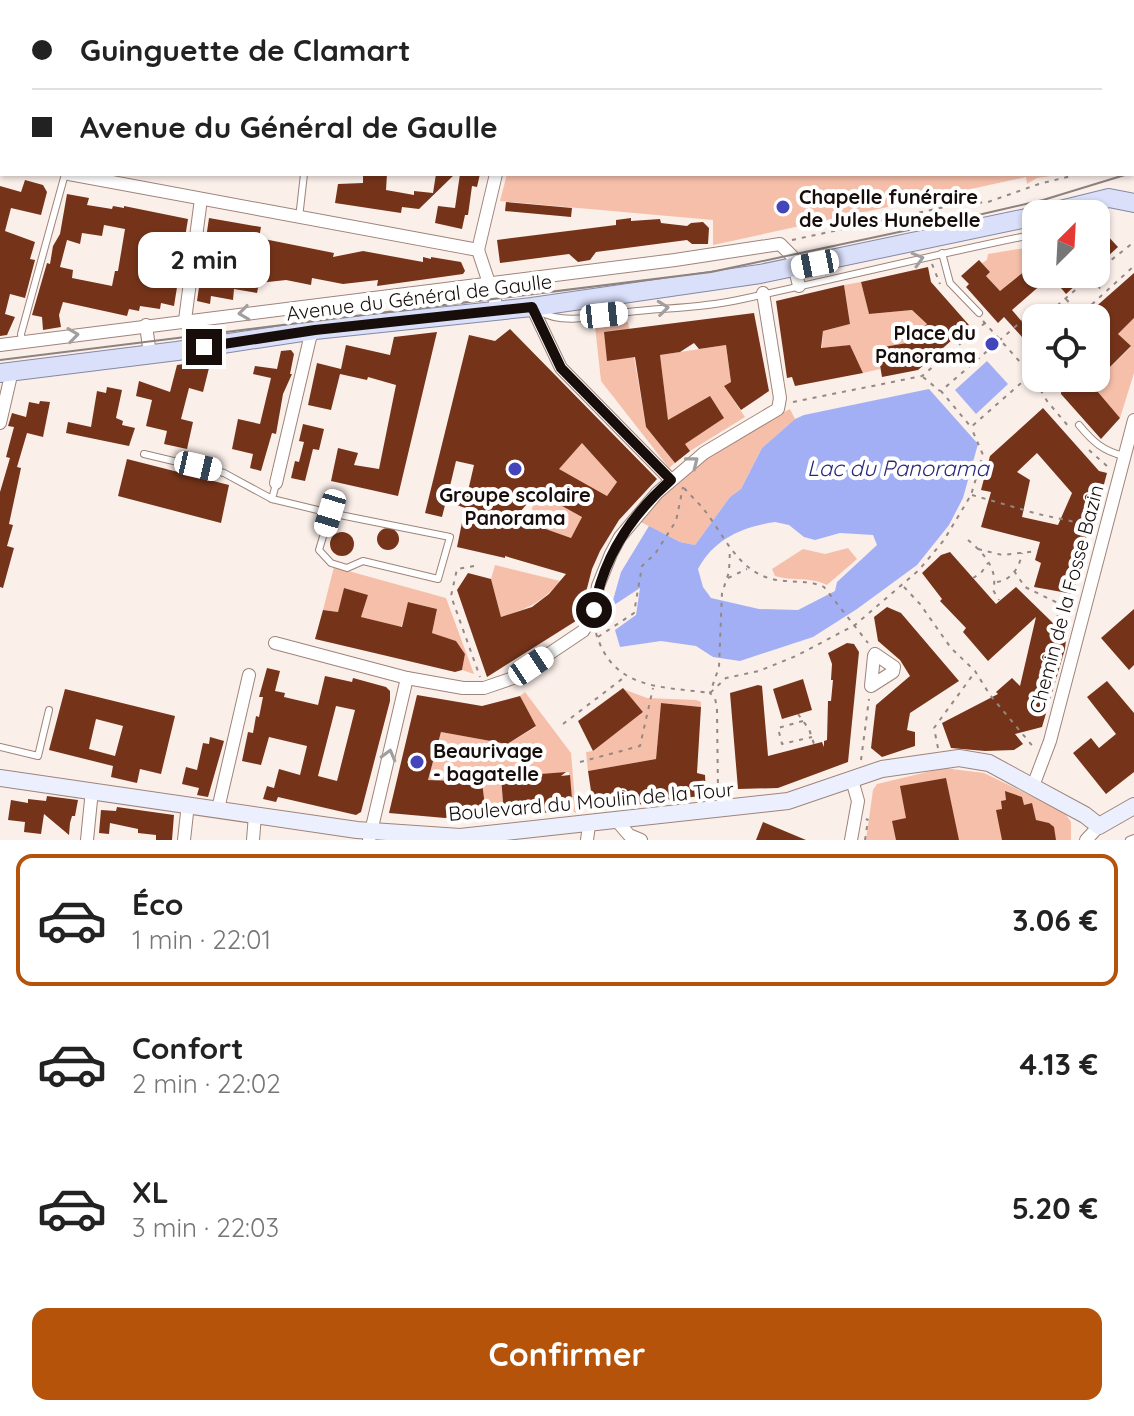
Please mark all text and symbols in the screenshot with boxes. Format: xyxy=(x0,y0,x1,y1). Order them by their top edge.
text: Guinguette de Clamart xyxy=(80,31,411,69)
text: Avenue du Général de Gaulle xyxy=(80,108,498,146)
place label: Chapelle funéraire de Jules Hunebelle xyxy=(799,184,981,232)
marker: Chapelle funéraire de Jules Hunebelle xyxy=(774,198,792,216)
north arrow xyxy=(1022,200,1110,288)
map controls xyxy=(1022,200,1110,392)
callout: 2 min xyxy=(138,231,270,287)
text: 2 min xyxy=(170,243,238,276)
car xyxy=(789,248,841,280)
one-way arrow xyxy=(910,252,924,268)
street label: Avenue du Général de Gaulle xyxy=(285,268,553,326)
one-way arrow xyxy=(657,300,670,317)
car xyxy=(579,301,629,329)
one-way arrow xyxy=(237,304,251,321)
button: locate xyxy=(1022,304,1110,392)
place label: Place du Panorama xyxy=(875,320,976,368)
one-way arrow xyxy=(66,327,80,344)
route end xyxy=(186,329,222,365)
marker: Place du Panorama xyxy=(983,335,1001,353)
car xyxy=(172,449,224,483)
water label: Lac du Panorama xyxy=(807,454,991,482)
one-way arrow xyxy=(684,457,699,471)
marker: Groupe scolaire Panorama xyxy=(506,460,524,478)
place label: Groupe scolaire Panorama xyxy=(439,482,591,530)
street label: Chemin de la Fosse Bazin xyxy=(1023,482,1109,716)
car xyxy=(312,487,348,539)
route start xyxy=(576,592,612,628)
car xyxy=(504,643,558,689)
place label: Beaurivage - bagatelle xyxy=(433,738,543,786)
one-way arrow xyxy=(380,748,397,762)
marker: Beaurivage - bagatelle xyxy=(408,753,426,771)
street label: Boulevard du Moulin de la Tour xyxy=(447,776,735,826)
icon: car xyxy=(36,884,108,956)
text: Éco xyxy=(132,885,183,923)
text: 3.06 € xyxy=(1012,901,1098,939)
text: 1 min · 22:01 xyxy=(132,923,271,956)
icon: car xyxy=(36,1028,108,1100)
text: Confort xyxy=(132,1029,244,1067)
text: 4.13 € xyxy=(1019,1045,1098,1083)
text: 2 min · 22:02 xyxy=(132,1067,281,1100)
icon: car xyxy=(36,1172,108,1244)
text: XL xyxy=(132,1173,169,1211)
text: 5.20 € xyxy=(1012,1189,1098,1227)
text: 3 min · 22:03 xyxy=(132,1211,279,1244)
button: Confirmer xyxy=(32,1308,1102,1400)

